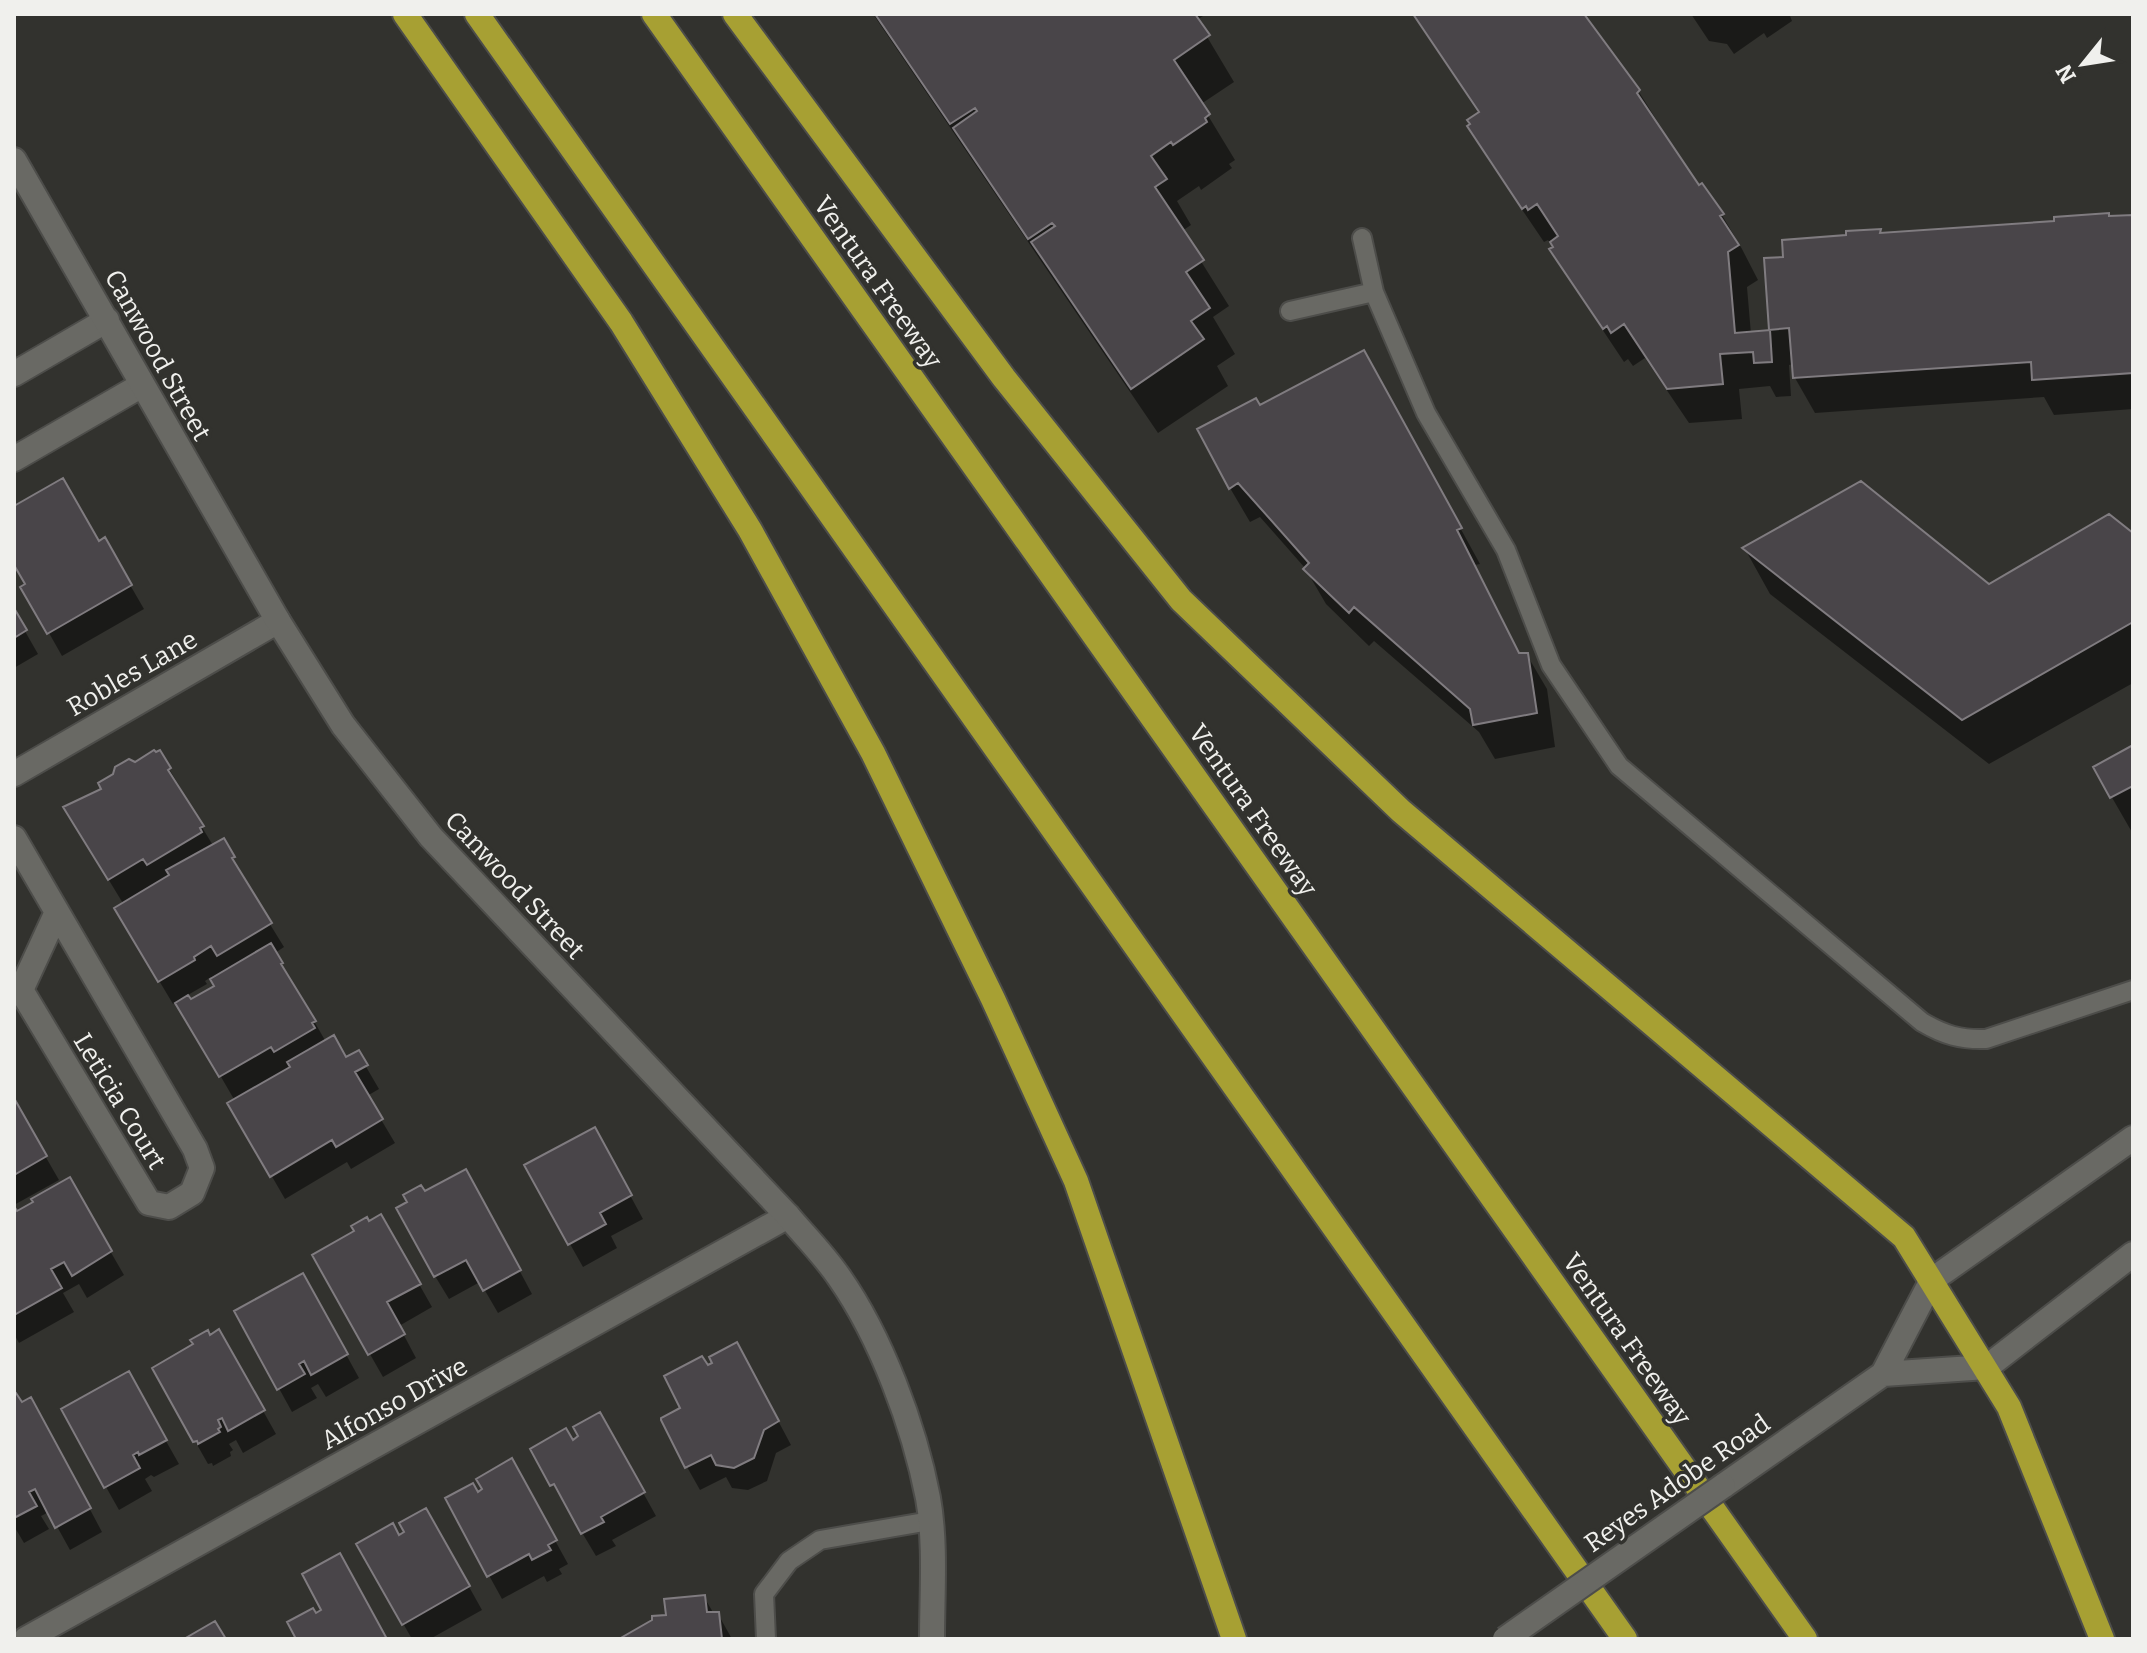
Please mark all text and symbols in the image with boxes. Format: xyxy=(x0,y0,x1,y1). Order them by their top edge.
north arrow xyxy=(2043,24,2123,104)
text: N xyxy=(2050,60,2082,88)
street label: Ventura Freeway xyxy=(807,190,949,374)
street label: Canwood Street xyxy=(98,264,218,447)
street label: Robles Lane xyxy=(62,624,203,723)
street label: Ventura Freeway xyxy=(1182,718,1324,902)
street label: Canwood Street xyxy=(438,805,591,966)
street label: Leticia Court xyxy=(67,1028,173,1175)
street label: Ventura Freeway xyxy=(1556,1247,1698,1431)
street label: Alfonso Drive xyxy=(316,1351,473,1456)
street label: Reyes Adobe Road xyxy=(1579,1408,1776,1559)

